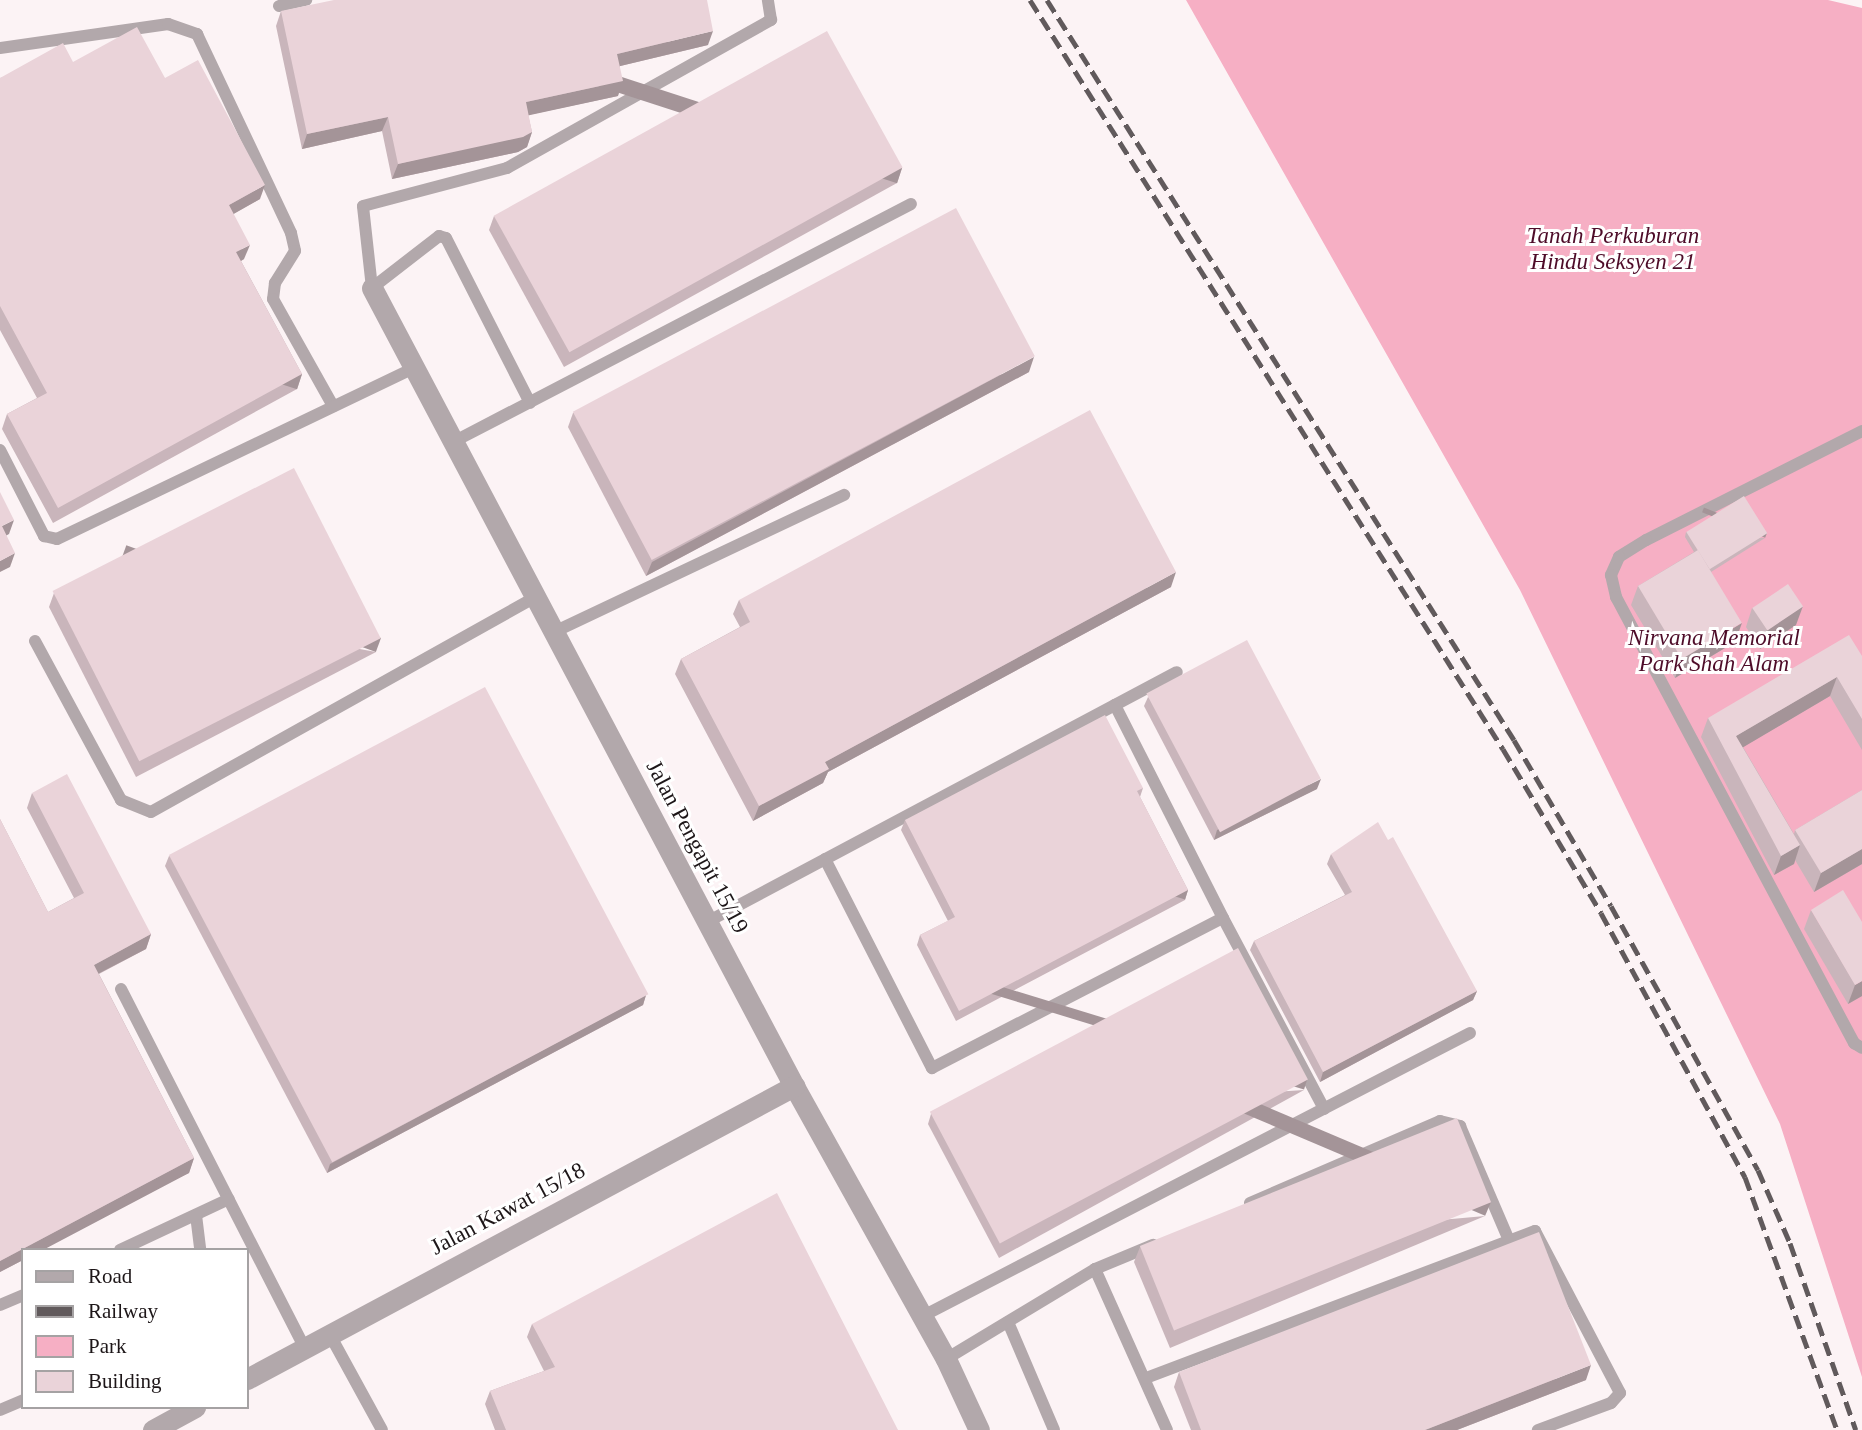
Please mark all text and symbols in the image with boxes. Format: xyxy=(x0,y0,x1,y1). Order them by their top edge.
park label: Tanah Perkuburan Hindu Seksyen 21 xyxy=(1515,222,1711,276)
park label: Nirvana Memorial Park Shah Alam xyxy=(1619,624,1809,678)
street label: Jalan Pengapit 15/19 xyxy=(632,741,762,953)
street label: Jalan Kawat 15/18 xyxy=(415,1151,601,1267)
legend xyxy=(21,1248,248,1409)
text: Road xyxy=(88,1264,132,1288)
text: Railway xyxy=(88,1299,158,1323)
text: Park xyxy=(88,1334,127,1358)
text: Building xyxy=(88,1369,162,1393)

